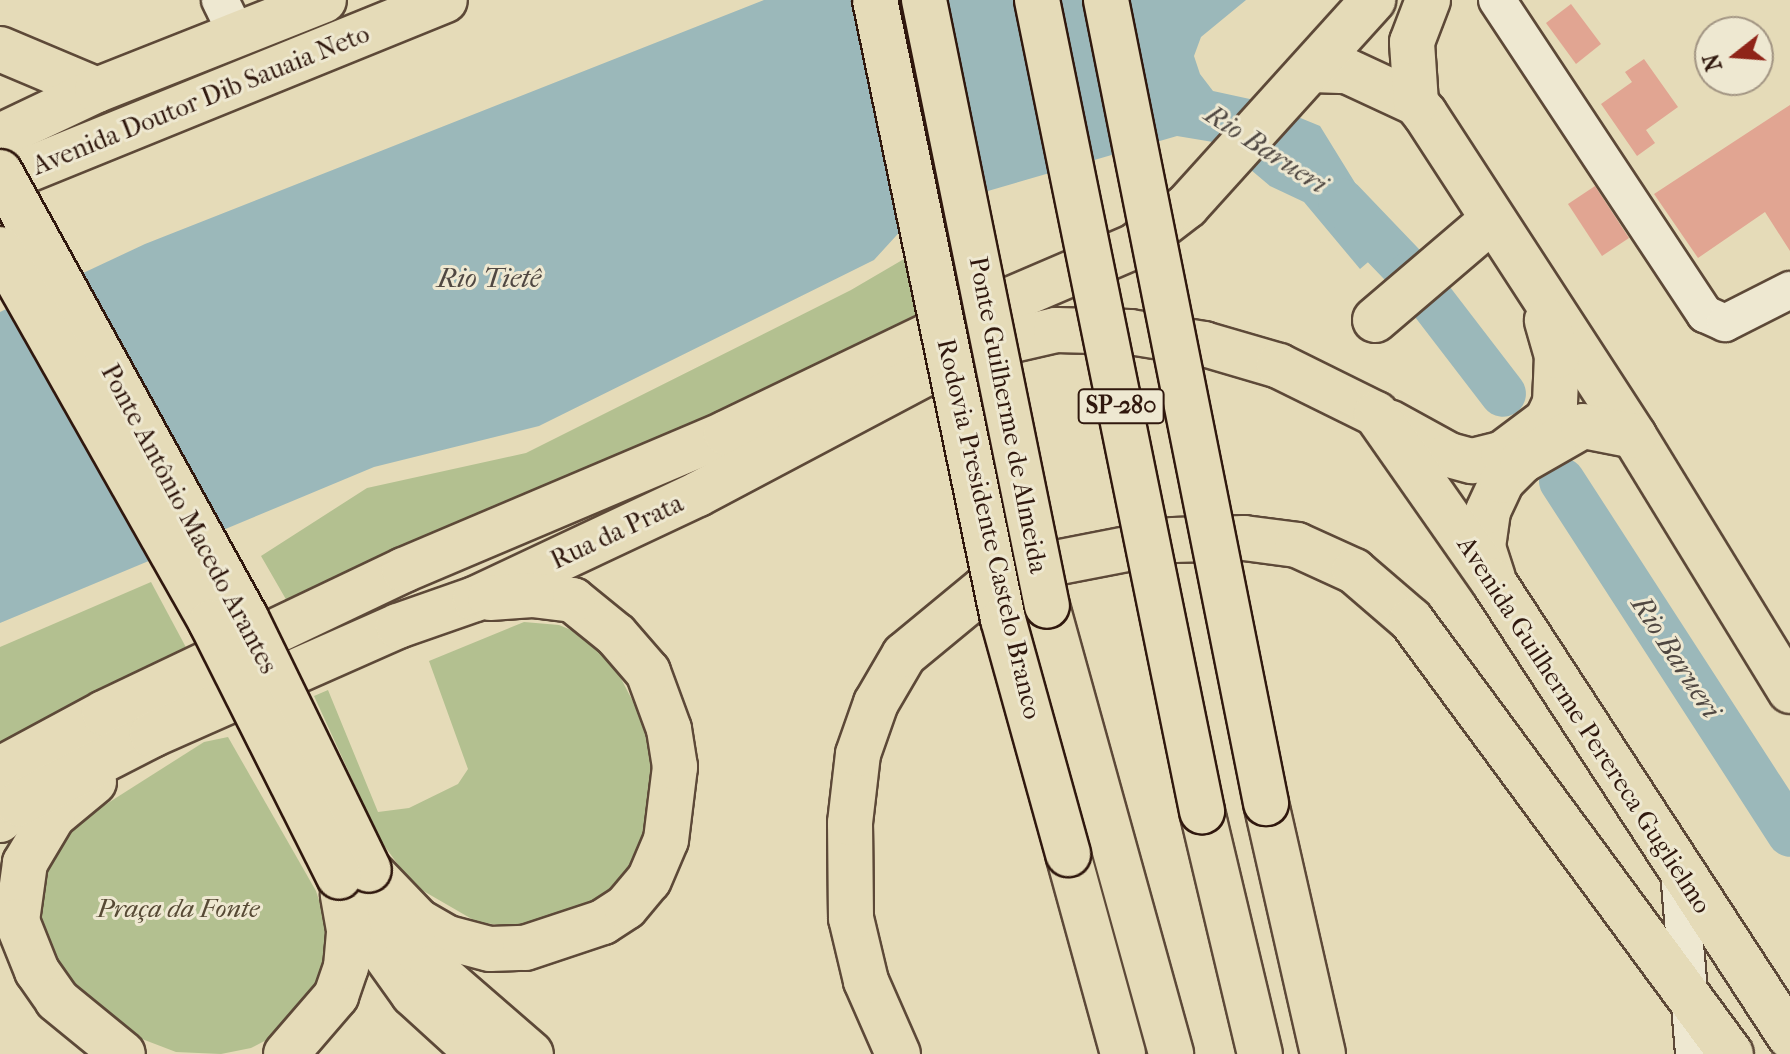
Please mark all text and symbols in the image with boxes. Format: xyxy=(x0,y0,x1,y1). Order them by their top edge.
north arrow xyxy=(1694,16,1774,96)
street label: Avenida Doutor Dib Sauaia Neto xyxy=(28,18,374,182)
text: N xyxy=(1698,51,1728,74)
water label: Rio Barueri xyxy=(1199,97,1333,201)
street label: Ponte Guilherme de Almeida xyxy=(962,254,1054,576)
water label: Rio Tietê xyxy=(437,261,541,295)
street label: Rodovia Presidente Castelo Branco xyxy=(930,336,1048,722)
street label: Ponte Antônio Macedo Arantes xyxy=(94,359,284,679)
road number: SP-280 xyxy=(1077,386,1165,426)
street label: Rua da Prata xyxy=(546,488,688,576)
street label: Avenida Guilherme Perereca Guglielmo xyxy=(1450,531,1718,919)
water label: Rio Barueri xyxy=(1624,590,1728,724)
park label: Praça da Fonte xyxy=(97,893,259,925)

